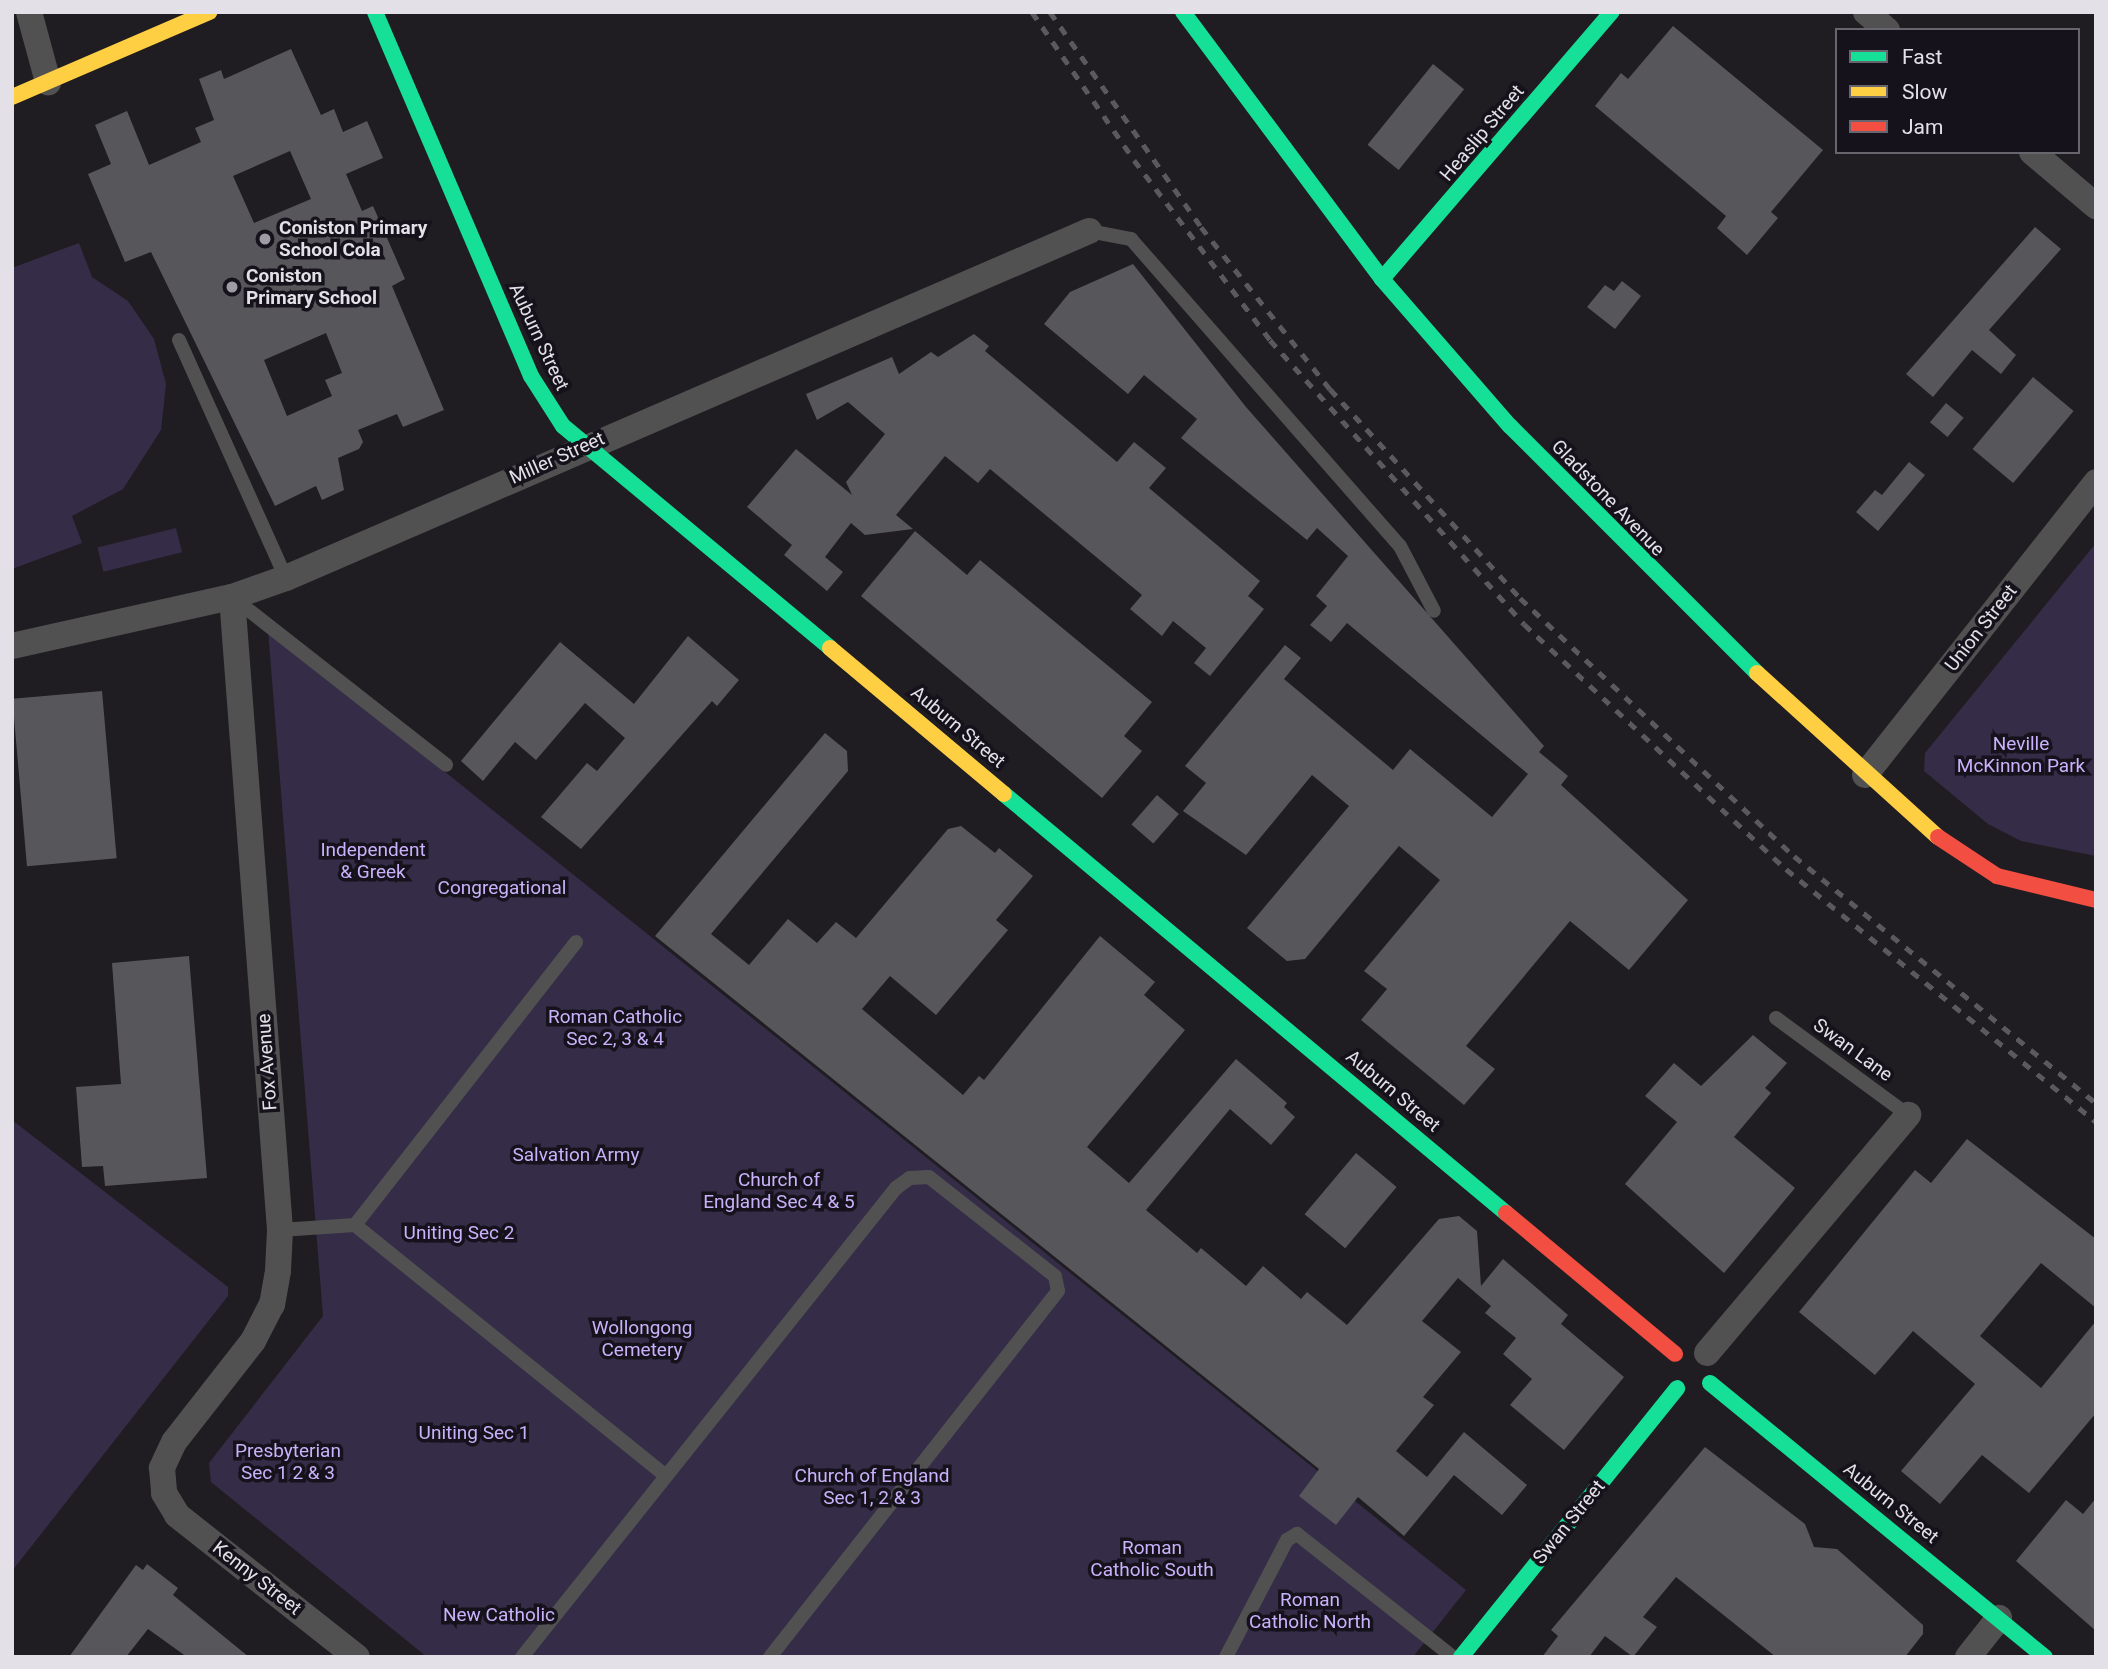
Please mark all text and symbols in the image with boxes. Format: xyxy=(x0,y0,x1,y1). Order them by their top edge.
legend xyxy=(1835,28,2080,154)
text: Fast xyxy=(1902,45,1942,69)
street label: Heaslip Street xyxy=(1435,80,1529,186)
text: Slow xyxy=(1902,80,1947,104)
text: Jam xyxy=(1902,115,1943,139)
place label: Coniston Primary School Cola xyxy=(279,217,427,261)
marker: Coniston Primary School Cola xyxy=(257,231,273,247)
place label: Coniston Primary School xyxy=(246,265,377,309)
marker: Coniston Primary School xyxy=(224,279,240,295)
street label: Auburn Street xyxy=(504,280,574,394)
street label: Miller Street xyxy=(506,427,608,489)
street label: Gladstone Avenue xyxy=(1547,435,1669,561)
street label: Union Street xyxy=(1940,580,2022,676)
street label: Auburn Street xyxy=(906,681,1010,773)
park label: Neville McKinnon Park xyxy=(1957,733,2085,777)
park label: Independent & Greek xyxy=(320,839,426,883)
park label: Congregational xyxy=(438,877,566,899)
park label: Roman Catholic Sec 2, 3 & 4 xyxy=(548,1006,682,1050)
street label: Fox Avenue xyxy=(252,1013,282,1111)
street label: Swan Lane xyxy=(1809,1014,1897,1086)
street label: Auburn Street xyxy=(1341,1045,1445,1137)
park label: Salvation Army xyxy=(513,1144,639,1166)
park label: Church of England Sec 4 & 5 xyxy=(703,1169,855,1213)
park label: Uniting Sec 2 xyxy=(404,1222,514,1244)
park label: Wollongong Cemetery xyxy=(592,1317,692,1361)
park label: Uniting Sec 1 xyxy=(419,1422,529,1444)
park label: Presbyterian Sec 1 2 & 3 xyxy=(235,1440,341,1484)
street label: Auburn Street xyxy=(1839,1458,1943,1548)
park label: Church of England Sec 1, 2 & 3 xyxy=(795,1465,949,1509)
street label: Swan Street xyxy=(1528,1475,1610,1569)
street label: Kenny Street xyxy=(208,1536,306,1620)
park label: Roman Catholic South xyxy=(1090,1537,1214,1581)
park label: Roman Catholic North xyxy=(1249,1589,1371,1633)
park label: New Catholic xyxy=(443,1604,555,1626)

